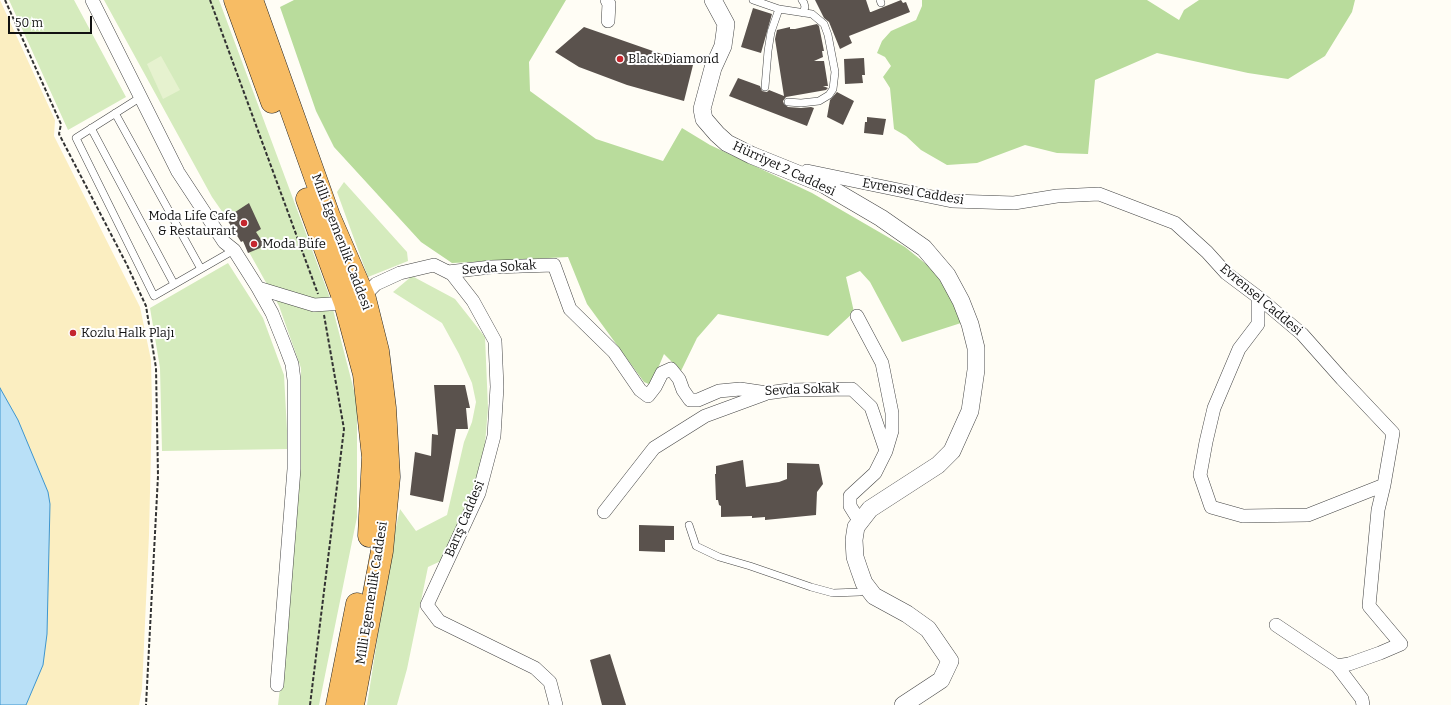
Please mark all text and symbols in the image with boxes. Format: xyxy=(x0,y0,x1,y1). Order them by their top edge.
scale bar xyxy=(10,8,94,34)
text: 50 m xyxy=(15,16,43,30)
place label: Black Diamond xyxy=(628,51,719,67)
marker: Black Diamond xyxy=(615,54,625,64)
street label: Hürriyet 2 Caddesi xyxy=(730,138,838,200)
street label: Milli Egemenlik Caddesi xyxy=(308,172,374,312)
street label: Evrensel Caddesi xyxy=(861,175,965,209)
place label: Moda Life Cafe & Restaurant xyxy=(148,208,236,239)
marker: Moda Life Cafe & Restaurant xyxy=(239,218,249,228)
place label: Moda Büfe xyxy=(262,236,326,252)
marker: Moda Büfe xyxy=(249,239,259,249)
street label: Sevda Sokak xyxy=(461,258,537,278)
street label: Evrensel Caddesi xyxy=(1217,261,1305,339)
place label: Kozlu Halk Plajı xyxy=(81,325,174,341)
marker: Kozlu Halk Plajı xyxy=(68,328,78,338)
street label: Sevda Sokak xyxy=(764,381,840,399)
street label: Barış Caddesi xyxy=(442,478,488,560)
street label: Milli Egemenlik Caddesi xyxy=(353,520,391,666)

